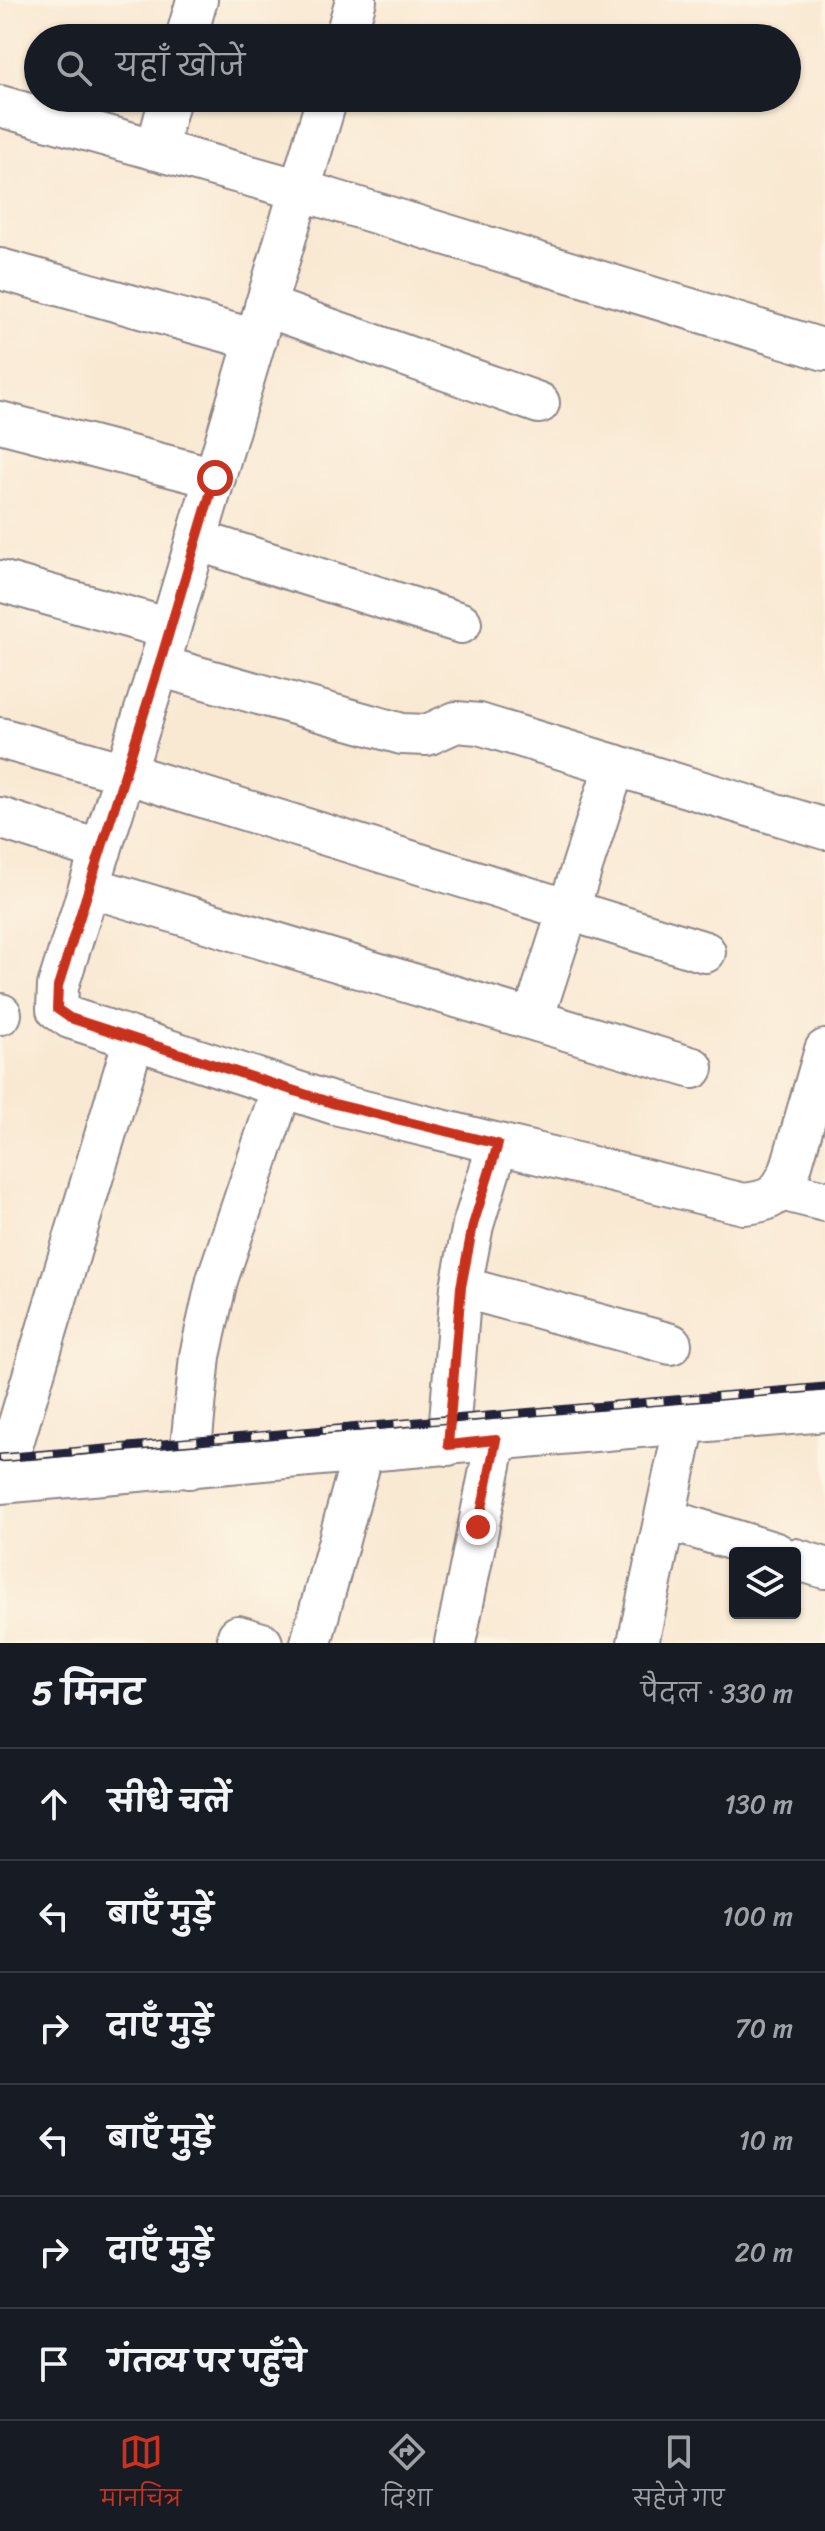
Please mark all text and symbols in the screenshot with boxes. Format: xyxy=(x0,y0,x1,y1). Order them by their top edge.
search box xyxy=(24,24,801,112)
text: यहाँ खोजें xyxy=(116,39,245,93)
icon: search xyxy=(52,46,96,90)
route start xyxy=(197,460,233,496)
route end xyxy=(460,1509,496,1545)
map controls xyxy=(729,1547,801,1619)
button: layers xyxy=(729,1547,801,1619)
text: 5 मिनट xyxy=(32,1663,144,1723)
text: पैदल · 330 m xyxy=(641,1670,793,1716)
text: सीधे चलें xyxy=(108,1775,231,1829)
text: 130 m xyxy=(724,1781,793,1827)
icon: ahead xyxy=(32,1782,76,1826)
text: बाएँ मुड़ें xyxy=(108,1887,213,1941)
text: 100 m xyxy=(722,1893,793,1939)
icon: left xyxy=(32,1894,76,1938)
text: दाएँ मुड़ें xyxy=(108,1999,213,2053)
text: 70 m xyxy=(735,2005,793,2051)
icon: right xyxy=(32,2006,76,2050)
text: बाएँ मुड़ें xyxy=(108,2111,213,2165)
text: 10 m xyxy=(739,2117,793,2163)
icon: left xyxy=(32,2118,76,2162)
text: दाएँ मुड़ें xyxy=(108,2223,213,2277)
text: 20 m xyxy=(735,2229,793,2275)
icon: right xyxy=(32,2230,76,2274)
text: गंतव्य पर पहुँचे xyxy=(108,2335,306,2389)
icon: arrive xyxy=(32,2342,76,2386)
tab: मानचित्र xyxy=(100,2430,181,2523)
tab: दिशा xyxy=(382,2430,432,2523)
tab: सहेजे गए xyxy=(633,2430,725,2523)

